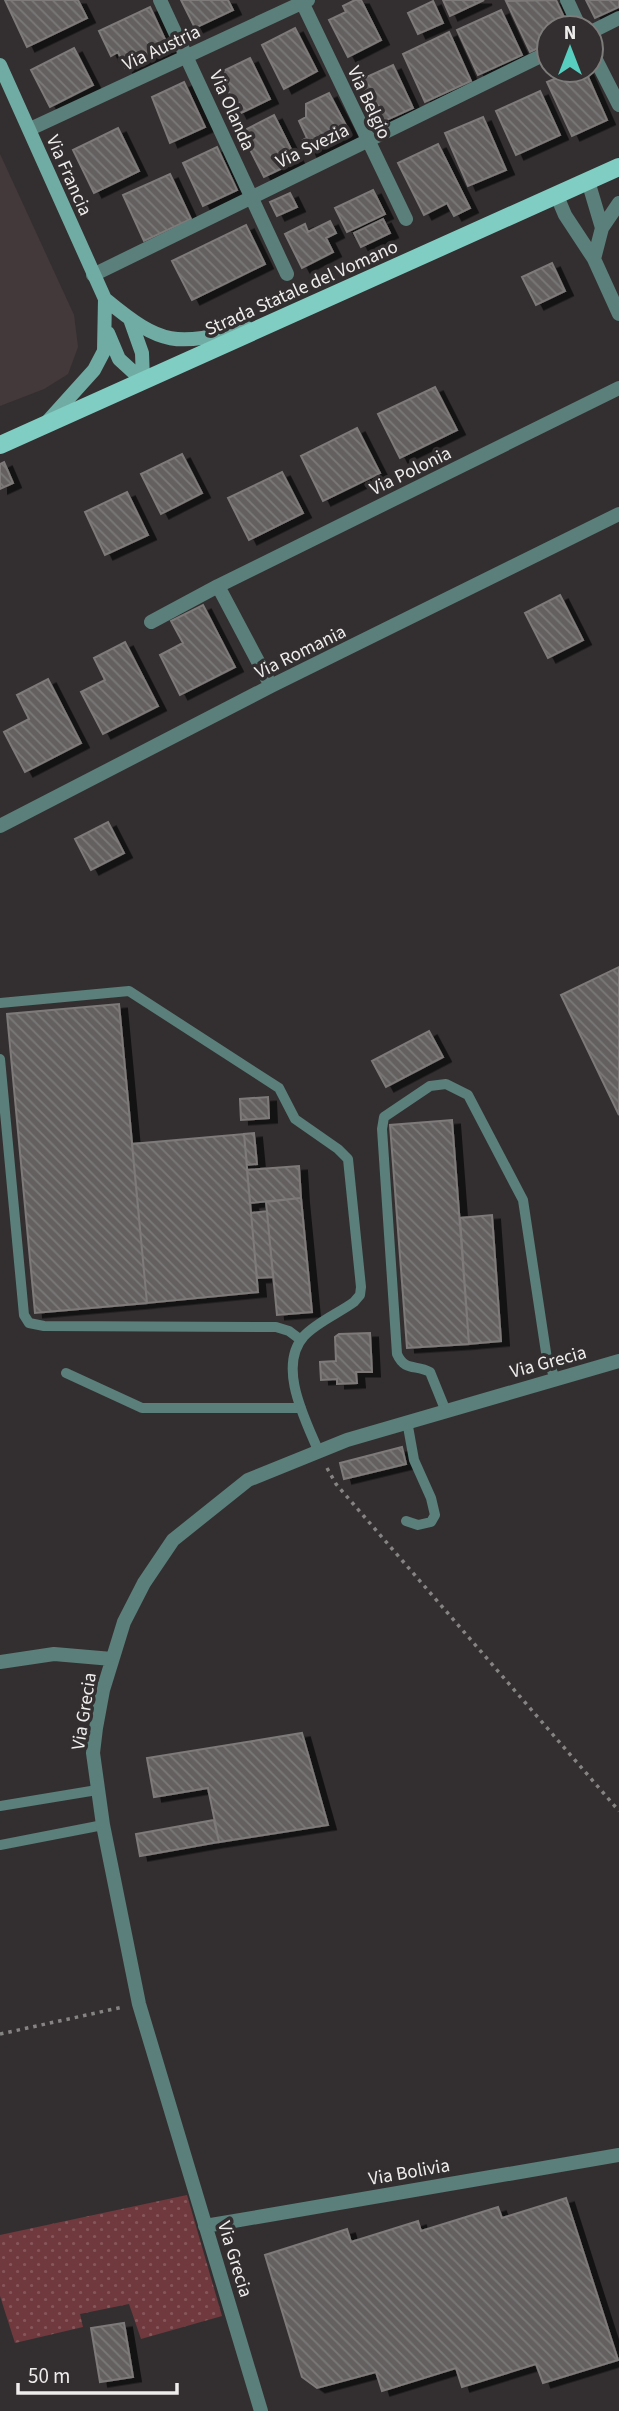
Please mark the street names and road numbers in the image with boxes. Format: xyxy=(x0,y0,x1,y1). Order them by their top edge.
street label: Via Austria xyxy=(118,19,205,78)
street label: Via Belgio xyxy=(340,62,397,144)
street label: Via Olanda xyxy=(202,66,261,155)
street label: Via Svezia xyxy=(271,117,354,176)
street label: Via Francia xyxy=(39,131,98,220)
street label: Strada Statale del Vomano xyxy=(201,234,403,343)
street label: Via Polonia xyxy=(365,440,456,503)
street label: Via Romania xyxy=(250,619,351,686)
street label: Via Grecia xyxy=(507,1339,590,1386)
street label: Via Grecia xyxy=(65,1670,104,1752)
street label: Via Bolivia xyxy=(367,2152,452,2193)
street label: Via Grecia xyxy=(210,2218,259,2301)

